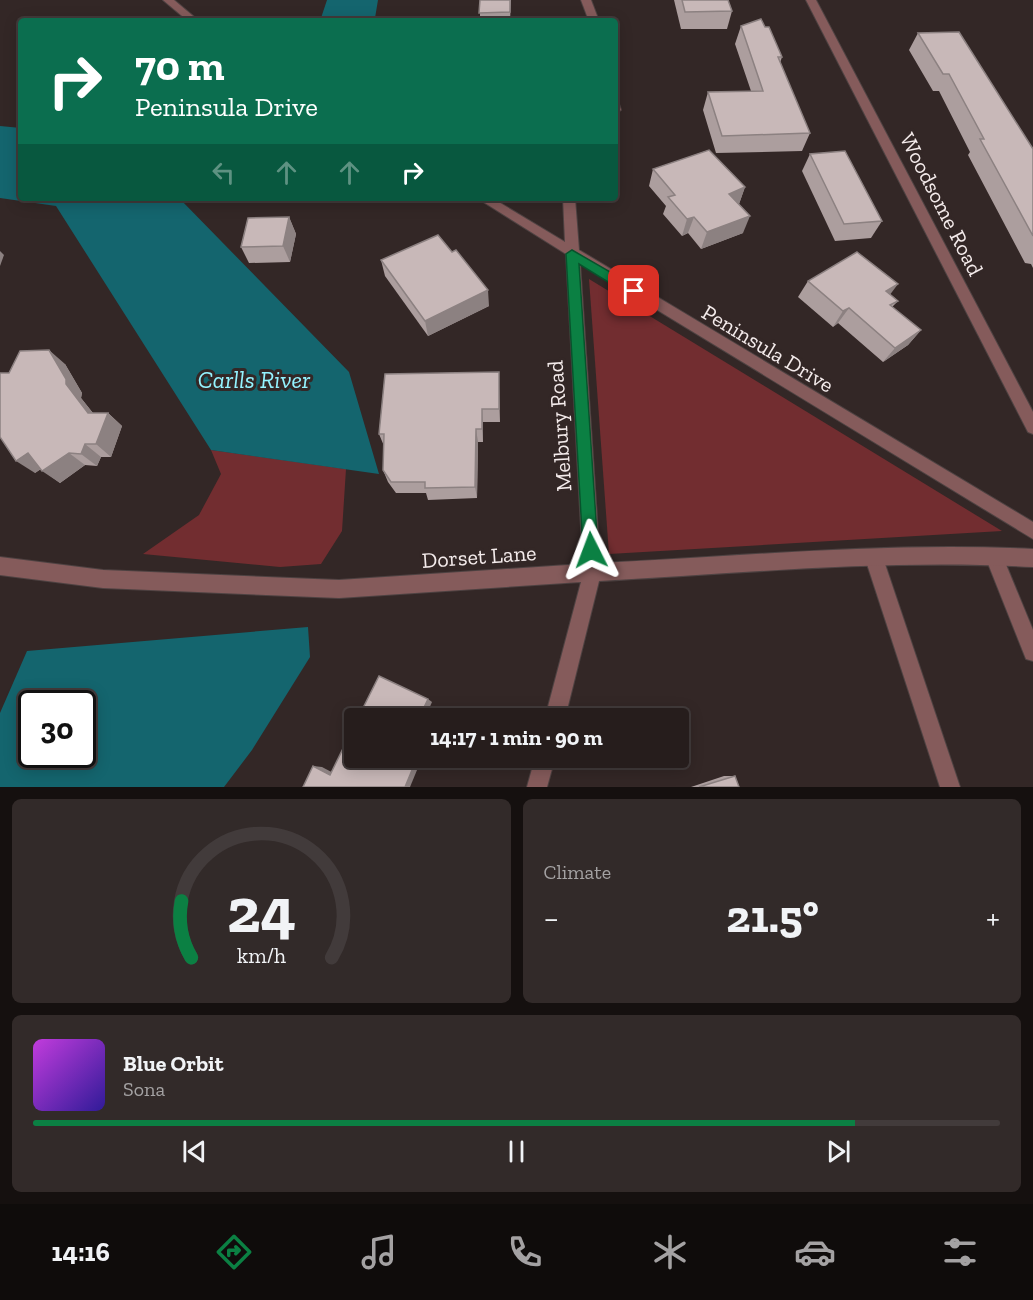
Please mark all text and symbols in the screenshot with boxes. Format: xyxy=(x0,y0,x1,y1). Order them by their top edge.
text: 70 m xyxy=(135,40,225,91)
icon: right xyxy=(36,42,114,120)
text: Peninsula Drive xyxy=(135,91,318,123)
street label: Woodsome Road xyxy=(894,128,989,280)
icon: left xyxy=(207,156,240,189)
icon: ahead xyxy=(270,156,303,189)
icon: ahead xyxy=(333,156,366,189)
icon: right xyxy=(396,156,429,189)
pin xyxy=(608,265,659,316)
icon: arrive xyxy=(617,274,650,307)
street label: Peninsula Drive xyxy=(697,298,839,398)
street label: Melbury Road xyxy=(541,359,578,492)
water label: Carlls River xyxy=(198,365,311,394)
position arrow xyxy=(559,518,623,582)
street label: Dorset Lane xyxy=(421,539,537,574)
speed limit sign: 30 xyxy=(18,690,96,768)
text: 14:17 · 1 min · 90 m xyxy=(430,724,603,751)
text: Climate xyxy=(544,860,611,884)
text: 24 xyxy=(227,873,296,948)
text: 21.5° xyxy=(726,890,819,944)
text: − xyxy=(544,898,559,937)
text: + xyxy=(986,898,1000,937)
text: km/h xyxy=(237,943,286,968)
text: Blue Orbit xyxy=(123,1050,223,1077)
text: Sona xyxy=(123,1077,165,1101)
icon: previous xyxy=(178,1135,211,1168)
icon: pause xyxy=(500,1135,533,1168)
icon: next xyxy=(822,1135,855,1168)
icon: directions xyxy=(213,1231,255,1273)
icon: music xyxy=(358,1231,400,1273)
icon: phone xyxy=(504,1231,546,1273)
icon: climate xyxy=(649,1231,691,1273)
icon: car xyxy=(794,1231,836,1273)
icon: filters xyxy=(939,1231,981,1273)
text: 14:16 xyxy=(52,1236,110,1268)

